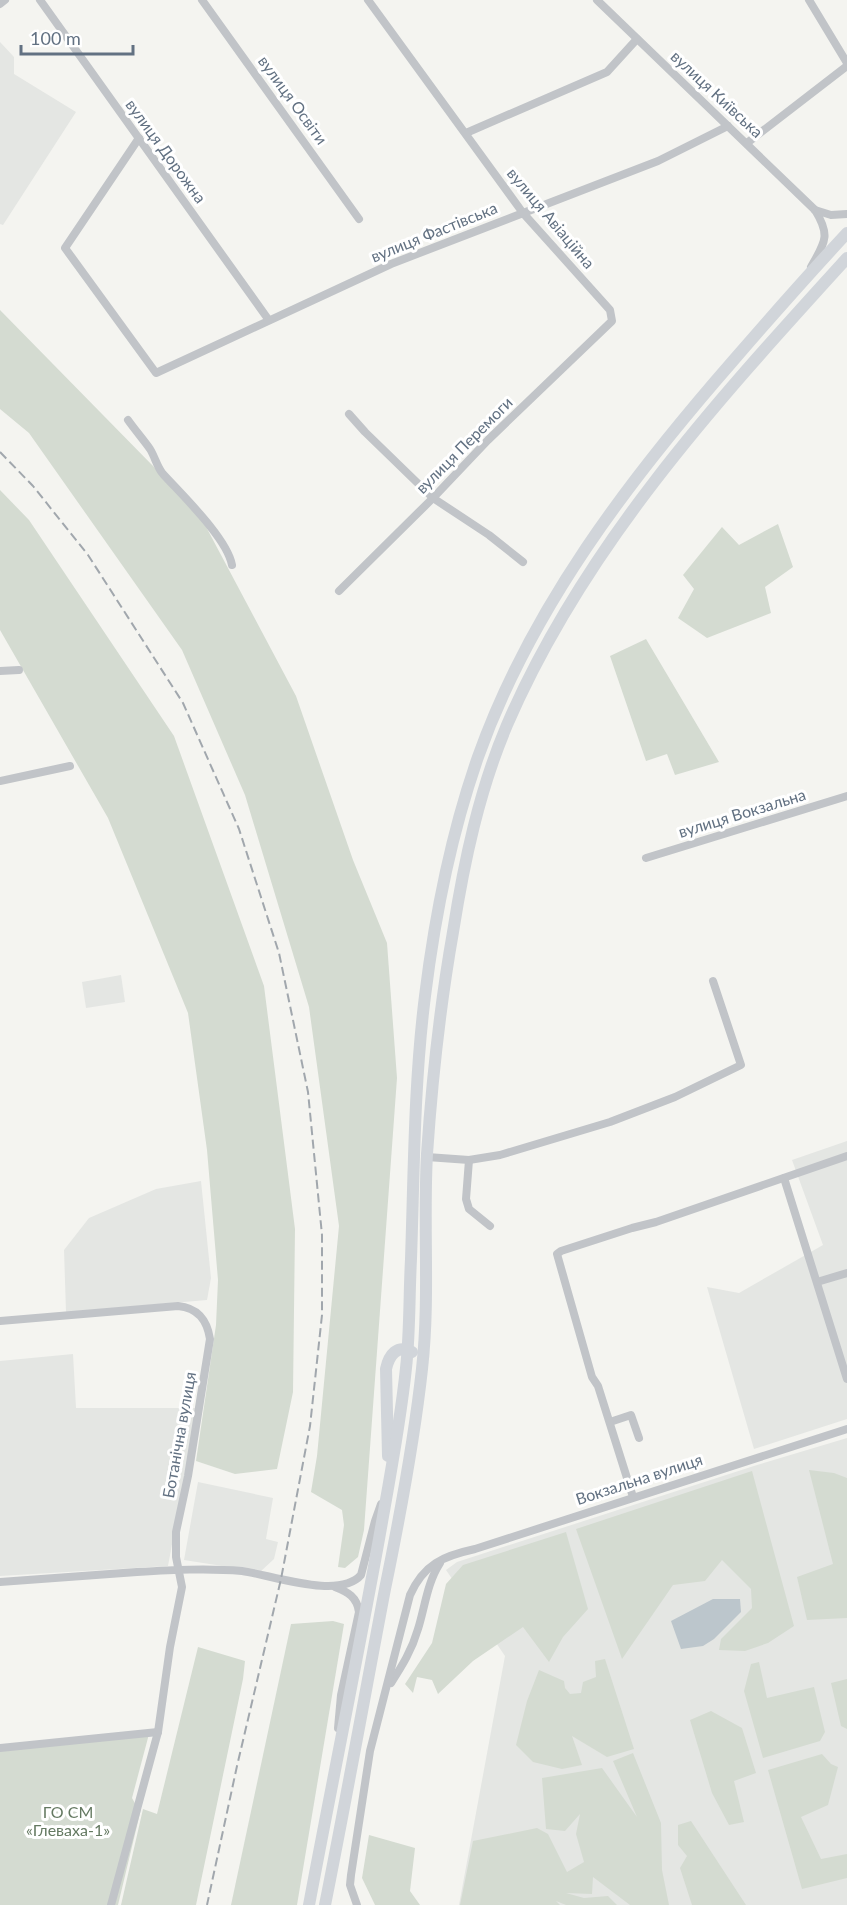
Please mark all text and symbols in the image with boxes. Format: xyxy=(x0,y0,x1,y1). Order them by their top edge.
scale bar xyxy=(21,18,134,56)
text: 100 m xyxy=(30,27,81,49)
street label: вулиця Київська xyxy=(667,46,767,141)
street label: вулиця Освіти xyxy=(255,52,332,148)
street label: вулиця Дорожна xyxy=(122,95,211,206)
street label: вулиця Авіаційна xyxy=(504,163,599,272)
street label: вулиця Фастівська xyxy=(368,197,500,266)
street label: вулиця Перемоги xyxy=(411,392,516,497)
street label: вулиця Вокзальна xyxy=(676,784,808,841)
street label: Ботанічна вулиця xyxy=(158,1370,199,1500)
street label: Вокзальна вулиця xyxy=(573,1449,705,1508)
park label: ГО СМ «Глеваха-1» xyxy=(26,1802,110,1839)

